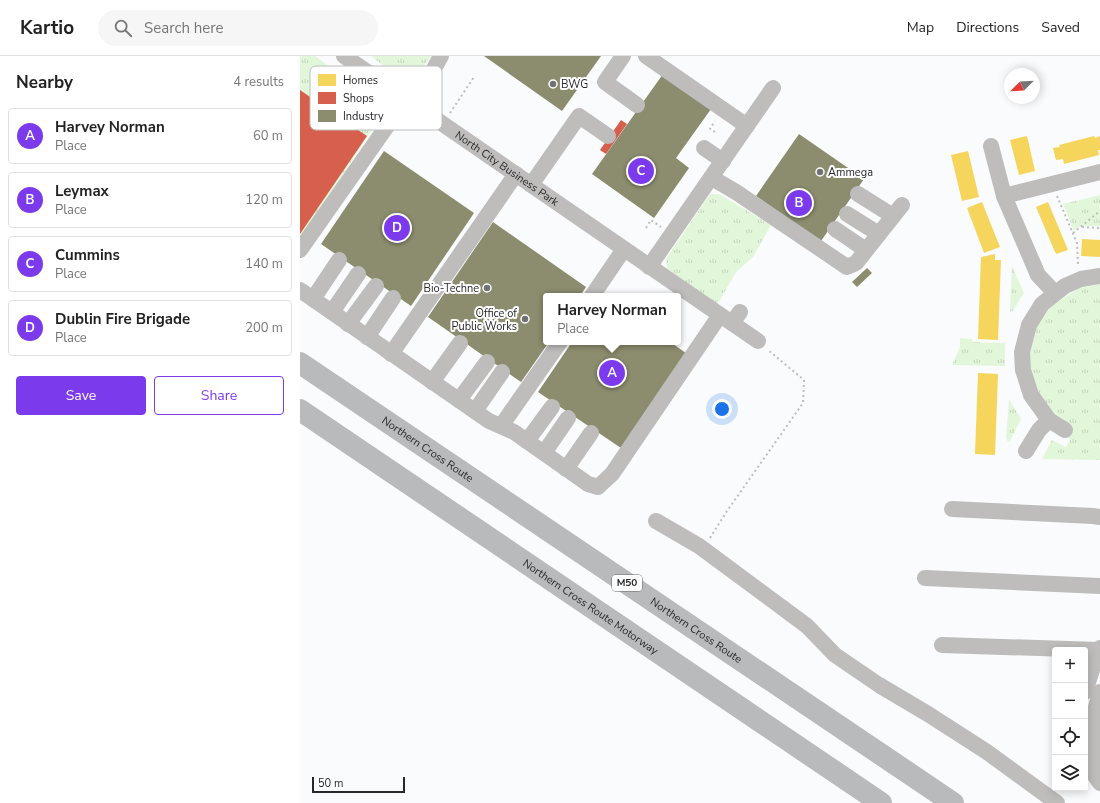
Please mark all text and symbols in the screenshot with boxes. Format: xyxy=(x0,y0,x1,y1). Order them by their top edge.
search box xyxy=(98,10,378,46)
text: Kartio xyxy=(20,15,74,41)
icon: search xyxy=(112,17,134,39)
text: Search here xyxy=(144,18,224,38)
text: Map xyxy=(907,18,934,37)
text: Directions xyxy=(956,18,1019,37)
text: Saved xyxy=(1041,18,1080,37)
legend xyxy=(310,66,442,130)
north arrow xyxy=(1004,68,1040,104)
text: Nearby xyxy=(16,71,73,94)
text: 4 results xyxy=(233,73,284,91)
text: Homes xyxy=(343,73,378,88)
place label: BWG xyxy=(561,77,588,92)
marker: BWG xyxy=(548,79,558,89)
text: Shops xyxy=(343,91,374,106)
text: Industry xyxy=(343,109,384,124)
text: Harvey Norman xyxy=(55,117,165,137)
text: A xyxy=(25,127,35,145)
text: 60 m xyxy=(253,127,283,145)
street label: North City Business Park xyxy=(452,127,562,210)
text: Place xyxy=(55,137,87,155)
pin: C xyxy=(628,156,654,186)
place label: Ammega xyxy=(828,165,873,180)
marker: Ammega xyxy=(815,167,825,177)
text: Leymax xyxy=(55,181,109,201)
pin: B xyxy=(786,188,812,218)
text: B xyxy=(26,191,34,209)
text: 120 m xyxy=(245,191,283,209)
text: Place xyxy=(55,201,87,219)
pin: D xyxy=(384,213,410,243)
text: Cummins xyxy=(55,245,120,265)
text: C xyxy=(26,255,34,273)
text: 140 m xyxy=(245,255,283,273)
text: Place xyxy=(55,265,87,283)
place label: Bio-Techne xyxy=(424,281,479,296)
marker: Bio-Techne xyxy=(482,283,492,293)
popup xyxy=(543,293,681,345)
text: Harvey Norman xyxy=(557,300,667,320)
place label: Office of Public Works xyxy=(452,306,517,334)
text: Dublin Fire Brigade xyxy=(55,309,190,329)
marker: Office of Public Works xyxy=(520,314,530,324)
text: D xyxy=(25,319,35,337)
text: 200 m xyxy=(245,319,283,337)
text: Place xyxy=(557,320,589,338)
text: Place xyxy=(55,329,87,347)
pin: A xyxy=(599,358,625,388)
button: Save xyxy=(16,376,146,415)
button: Share xyxy=(154,376,284,415)
your location xyxy=(712,399,732,419)
street label: Northern Cross Route xyxy=(379,413,477,485)
street label: Northern Cross Route Motorway xyxy=(520,555,662,658)
road number: M50 xyxy=(612,575,642,591)
street label: Northern Cross Route xyxy=(648,594,745,666)
map controls xyxy=(1052,647,1088,791)
button: + xyxy=(1052,647,1088,683)
button: − xyxy=(1052,683,1088,719)
button: locate xyxy=(1052,719,1088,755)
button: layers xyxy=(1052,755,1088,791)
scale bar xyxy=(312,775,405,794)
text: 50 m xyxy=(318,776,343,791)

